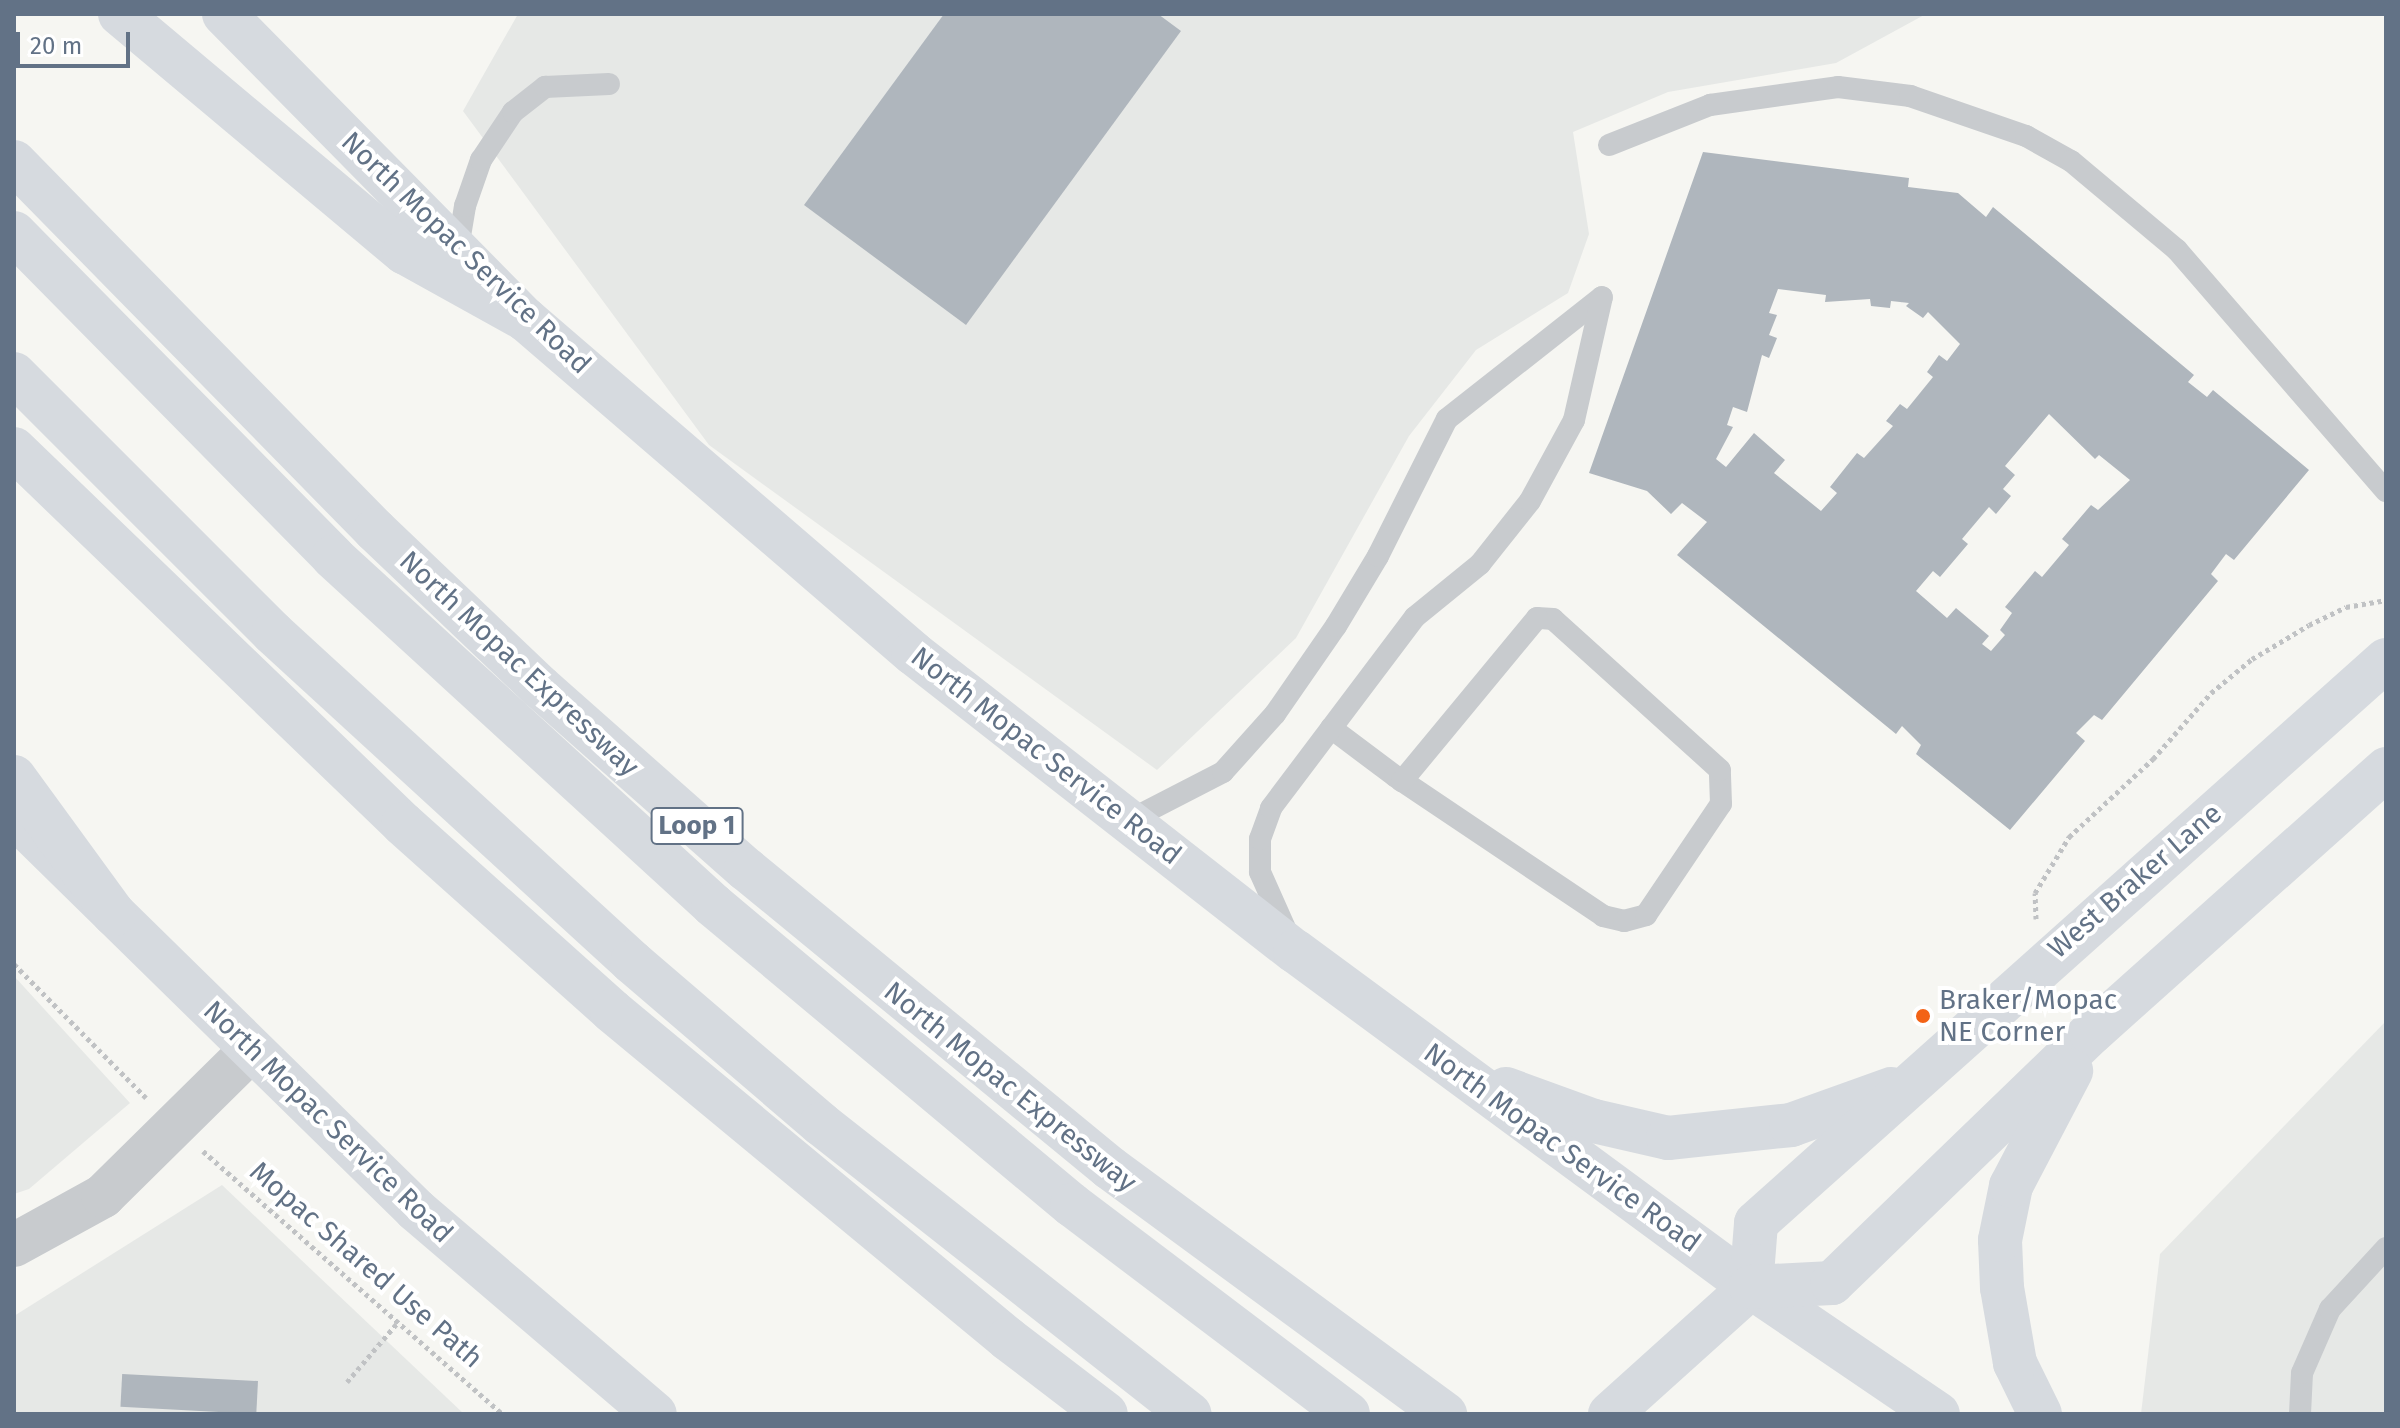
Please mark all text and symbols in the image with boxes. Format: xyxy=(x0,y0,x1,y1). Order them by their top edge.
scale bar xyxy=(20,16,134,66)
text: 20 m xyxy=(30,32,82,60)
street label: North Mopac Service Road xyxy=(334,125,598,381)
street label: North Mopac Expressway xyxy=(392,544,646,784)
street label: North Mopac Service Road xyxy=(904,640,1188,872)
street label: West Braker Lane xyxy=(2041,797,2229,965)
road number: Loop 1 xyxy=(649,804,745,848)
street label: North Mopac Expressway xyxy=(877,975,1143,1199)
place label: Braker/Mopac NE Corner xyxy=(1939,983,2117,1049)
street label: North Mopac Service Road xyxy=(196,994,460,1250)
marker: Braker/Mopac NE Corner xyxy=(1914,1007,1932,1025)
street label: North Mopac Service Road xyxy=(1417,1036,1707,1260)
street label: Mopac Shared Use Path xyxy=(243,1155,489,1375)

